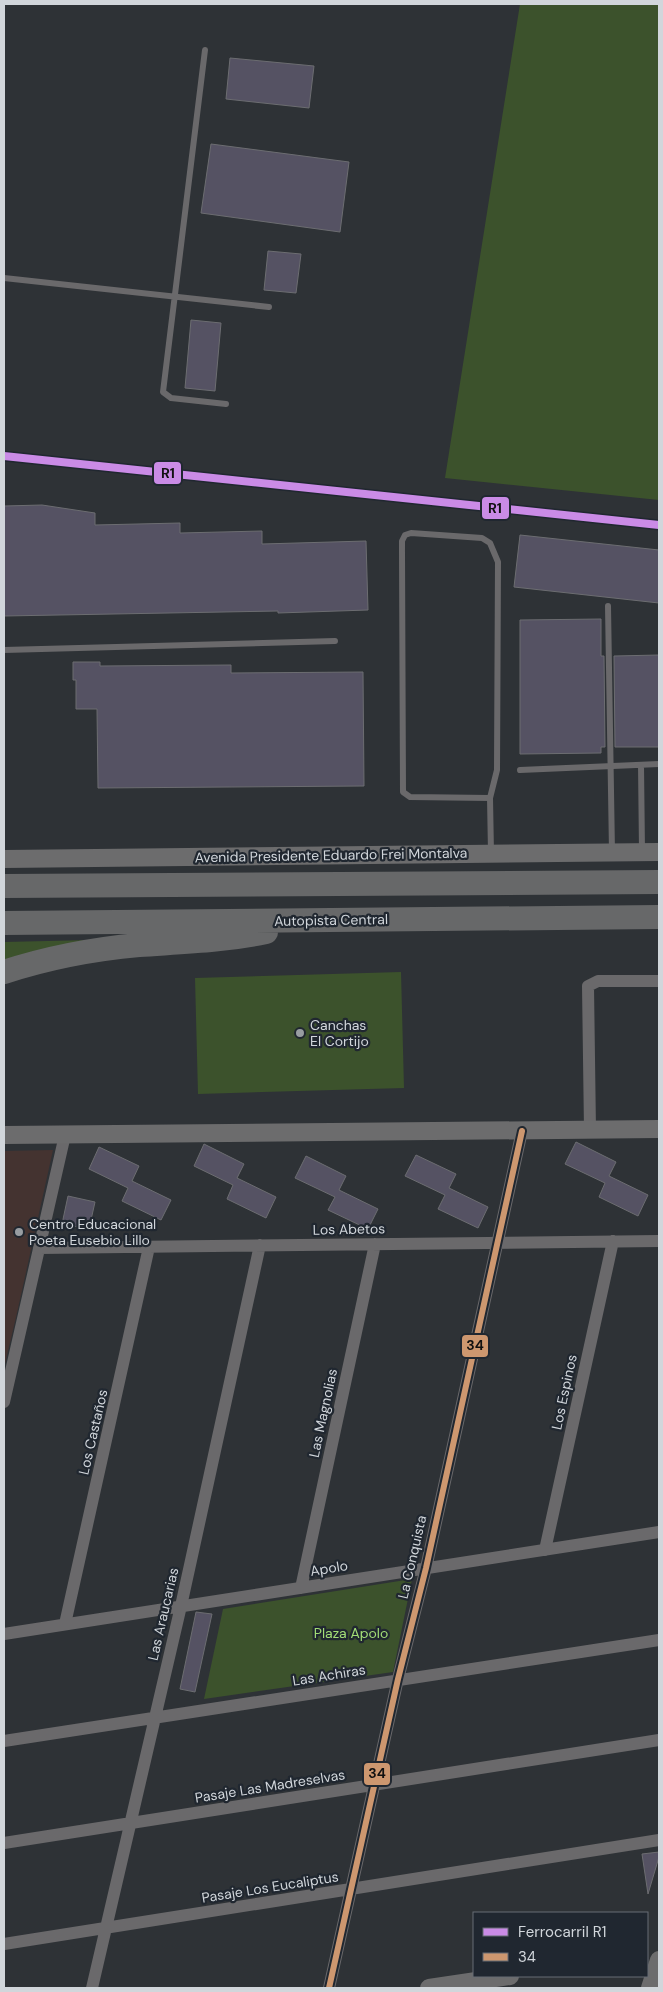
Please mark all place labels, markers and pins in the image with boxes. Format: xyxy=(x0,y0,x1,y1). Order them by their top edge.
place label: Canchas El Cortijo xyxy=(310,1016,369,1050)
marker: Canchas El Cortijo xyxy=(294,1027,306,1039)
place label: Centro Educacional Poeta Eusebio Lillo xyxy=(29,1215,156,1249)
marker: Centro Educacional Poeta Eusebio Lillo xyxy=(13,1226,25,1238)

